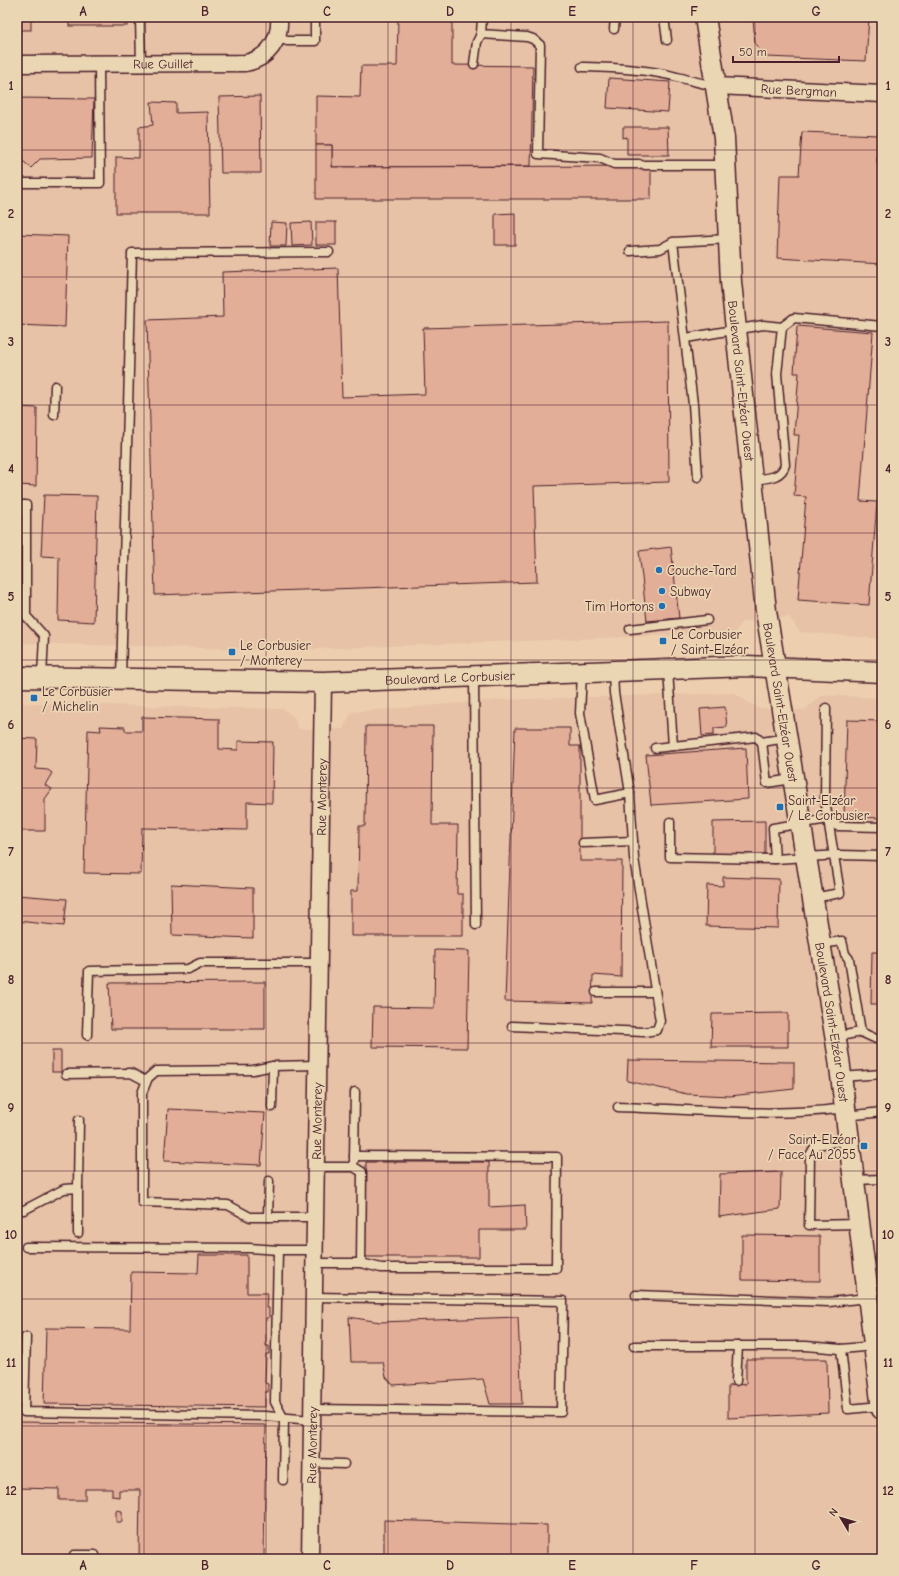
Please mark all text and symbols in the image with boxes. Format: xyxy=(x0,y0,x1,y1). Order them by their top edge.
text: A xyxy=(79,4,87,19)
text: B xyxy=(201,4,209,19)
text: C xyxy=(323,4,331,19)
text: D xyxy=(446,4,454,19)
text: E xyxy=(568,4,576,19)
text: F xyxy=(690,4,698,19)
text: G xyxy=(811,4,821,19)
scale bar xyxy=(733,38,839,64)
text: 50 m xyxy=(739,45,767,59)
street label: Rue Guillet xyxy=(133,56,194,71)
text: 1 xyxy=(8,78,14,93)
text: 1 xyxy=(885,78,891,93)
street label: Rue Bergman xyxy=(760,81,837,100)
text: 2 xyxy=(8,206,14,221)
text: 2 xyxy=(885,206,891,221)
street label: Boulevard Saint-Elzéar Ouest xyxy=(725,300,757,463)
text: 3 xyxy=(8,334,14,349)
text: 3 xyxy=(885,334,891,349)
text: 4 xyxy=(8,461,14,476)
text: 4 xyxy=(885,461,891,476)
place label: Couche-Tard xyxy=(667,563,737,578)
marker: Couche-Tard xyxy=(654,565,664,575)
place label: Subway xyxy=(670,584,711,599)
marker: Subway xyxy=(657,586,667,596)
text: 5 xyxy=(8,589,15,604)
text: 5 xyxy=(885,589,892,604)
place label: Tim Hortons xyxy=(585,599,654,614)
marker: Tim Hortons xyxy=(657,601,667,611)
street label: Boulevard Saint-Elzéar Ouest xyxy=(760,622,801,784)
place label: Le Corbusier / Saint-Elzéar xyxy=(671,627,749,657)
marker: Le Corbusier / Saint-Elzéar xyxy=(658,636,668,646)
place label: Le Corbusier / Monterey xyxy=(240,638,312,668)
marker: Le Corbusier / Monterey xyxy=(227,647,237,657)
street label: Boulevard Le Corbusier xyxy=(385,668,516,688)
place label: Le Corbusier / Michelin xyxy=(42,684,114,714)
marker: Le Corbusier / Michelin xyxy=(29,693,39,703)
text: 6 xyxy=(8,717,15,732)
text: 6 xyxy=(885,717,892,732)
street label: Rue Monterey xyxy=(314,758,330,836)
place label: Saint-Elzéar / Le Corbusier xyxy=(788,793,870,823)
marker: Saint-Elzéar / Le Corbusier xyxy=(775,802,785,812)
text: 7 xyxy=(8,844,14,859)
text: 7 xyxy=(885,844,891,859)
street label: Boulevard Saint-Elzéar Ouest xyxy=(812,941,851,1104)
text: 8 xyxy=(8,972,14,987)
text: 8 xyxy=(885,972,891,987)
street label: Rue Monterey xyxy=(309,1082,325,1160)
text: 9 xyxy=(8,1100,15,1115)
text: 9 xyxy=(885,1100,892,1115)
place label: Saint-Elzéar / Face Au 2055 xyxy=(768,1132,857,1162)
marker: Saint-Elzéar / Face Au 2055 xyxy=(859,1141,869,1151)
text: 10 xyxy=(5,1227,17,1242)
text: 10 xyxy=(882,1227,894,1242)
text: 11 xyxy=(6,1355,16,1370)
text: 11 xyxy=(883,1355,893,1370)
street label: Rue Monterey xyxy=(304,1406,320,1484)
text: 12 xyxy=(5,1483,17,1498)
text: 12 xyxy=(882,1483,894,1498)
north arrow xyxy=(821,1498,861,1538)
text: N xyxy=(826,1505,841,1519)
text: A xyxy=(79,1558,87,1573)
text: B xyxy=(201,1558,209,1573)
text: C xyxy=(323,1558,331,1573)
text: D xyxy=(446,1558,454,1573)
text: E xyxy=(568,1558,576,1573)
text: F xyxy=(690,1558,698,1573)
text: G xyxy=(811,1558,821,1573)

